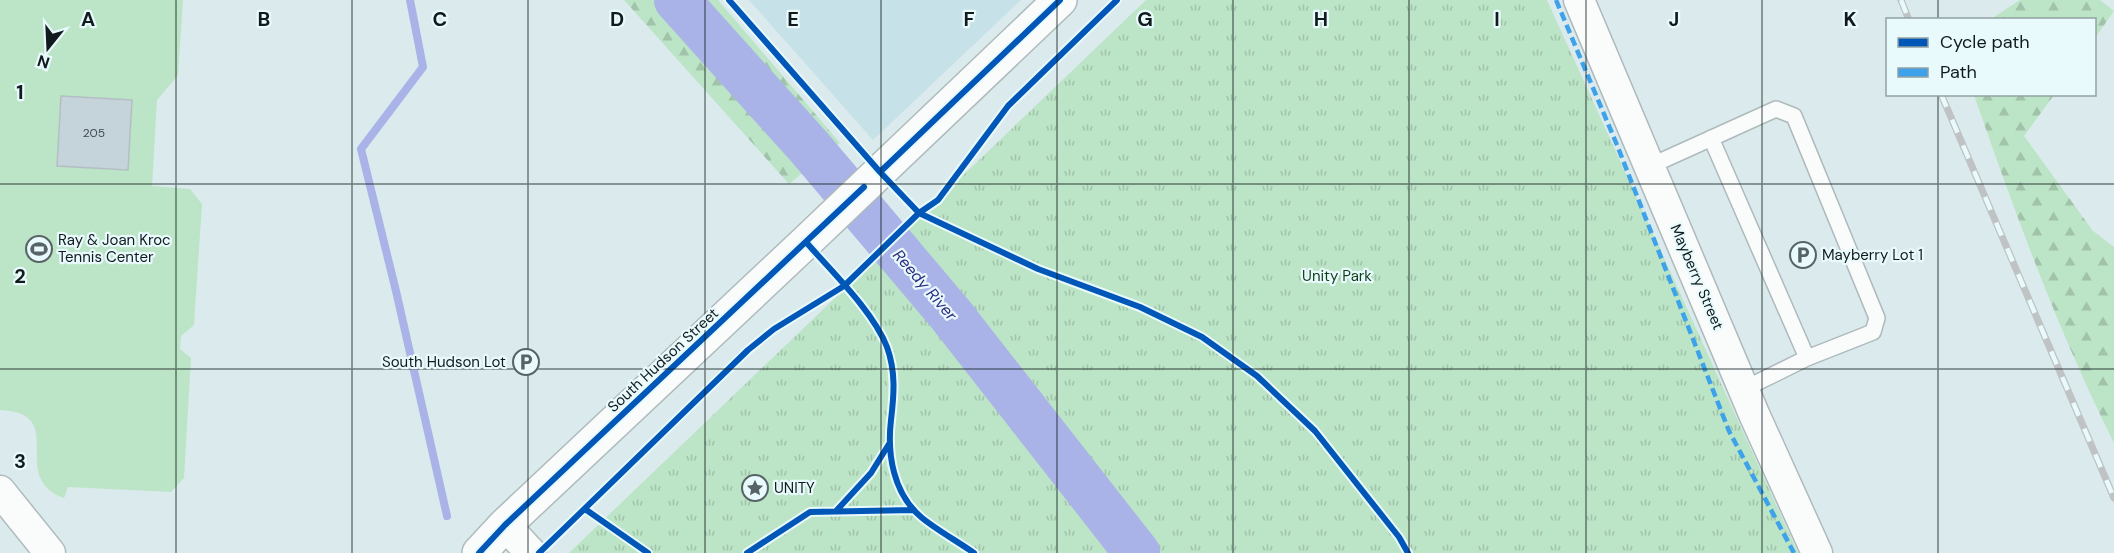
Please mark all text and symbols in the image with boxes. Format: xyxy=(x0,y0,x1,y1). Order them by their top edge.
text: A xyxy=(81,6,95,32)
text: B xyxy=(258,6,270,32)
text: C xyxy=(433,6,447,32)
text: D xyxy=(610,6,624,32)
text: E xyxy=(787,6,799,32)
text: F xyxy=(963,6,975,32)
text: G xyxy=(1137,6,1153,32)
text: H xyxy=(1314,6,1328,32)
text: I xyxy=(1494,6,1500,32)
text: J xyxy=(1669,6,1679,32)
text: K xyxy=(1843,6,1857,32)
north arrow xyxy=(18,18,78,78)
legend xyxy=(1886,18,2096,96)
text: Cycle path xyxy=(1940,30,2030,54)
text: N xyxy=(35,50,52,74)
text: Path xyxy=(1940,60,1977,84)
text: 1 xyxy=(16,79,24,105)
house number: 205 xyxy=(83,125,105,141)
street label: Mayberry Street xyxy=(1666,221,1728,333)
place label: Ray & Joan Kroc Tennis Center xyxy=(58,230,171,267)
sports icon: Ray & Joan Kroc Tennis Center xyxy=(24,234,54,264)
parking icon: Mayberry Lot 1 xyxy=(1788,240,1818,270)
water label: Reedy River xyxy=(888,245,962,326)
place label: Mayberry Lot 1 xyxy=(1822,245,1923,265)
text: 2 xyxy=(14,263,26,289)
park label: Unity Park xyxy=(1302,266,1372,286)
street label: South Hudson Street xyxy=(603,303,723,417)
parking icon: South Hudson Lot xyxy=(511,347,541,377)
place label: South Hudson Lot xyxy=(382,352,506,372)
text: 3 xyxy=(14,448,26,474)
place icon: UNITY xyxy=(740,473,770,503)
place label: UNITY xyxy=(774,478,815,498)

